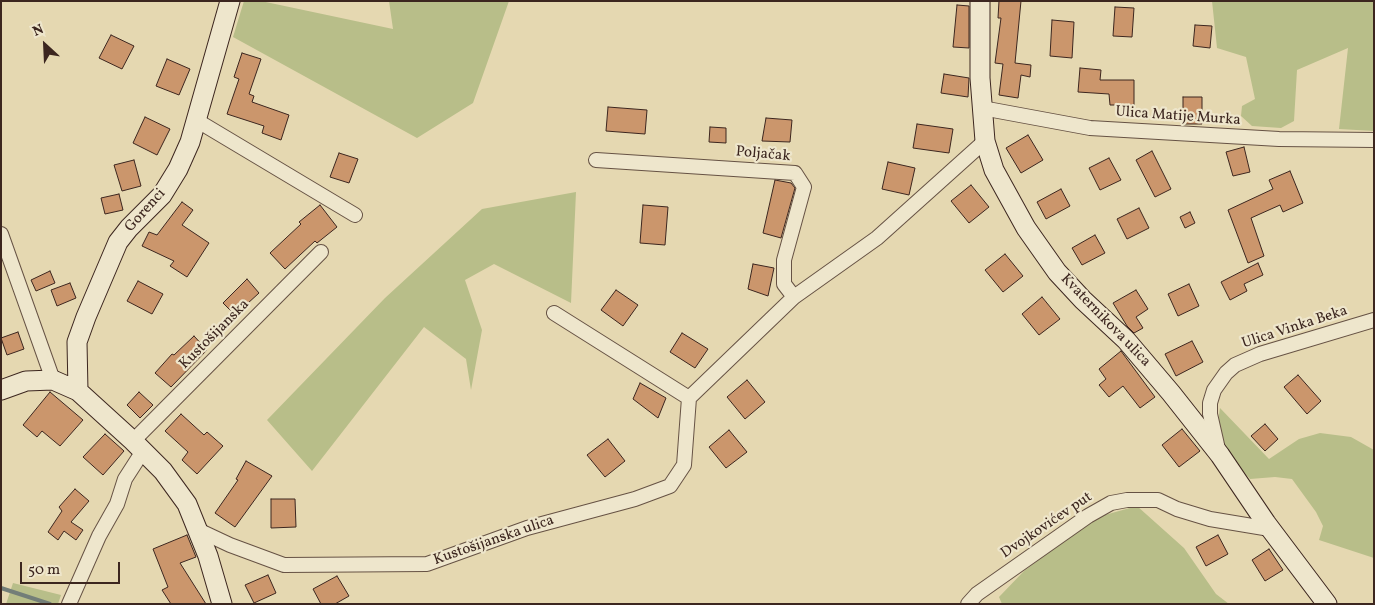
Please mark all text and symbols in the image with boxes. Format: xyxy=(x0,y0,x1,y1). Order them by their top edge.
north arrow xyxy=(20,20,70,70)
text: N xyxy=(30,20,47,42)
street label: Ulica Matije Murka xyxy=(1115,104,1241,130)
street label: Poljačak xyxy=(735,144,791,166)
street label: Gorenci xyxy=(122,185,170,237)
street label: Kvaternikova ulica xyxy=(1056,271,1154,371)
street label: Kustošijanska xyxy=(176,296,254,374)
street label: Ulica Vinka Beka xyxy=(1240,302,1350,354)
street label: Dvojkovićev put xyxy=(998,489,1096,563)
street label: Kustošijanska ulica xyxy=(431,512,557,570)
scale bar xyxy=(22,552,122,584)
text: 50 m xyxy=(28,560,60,581)

